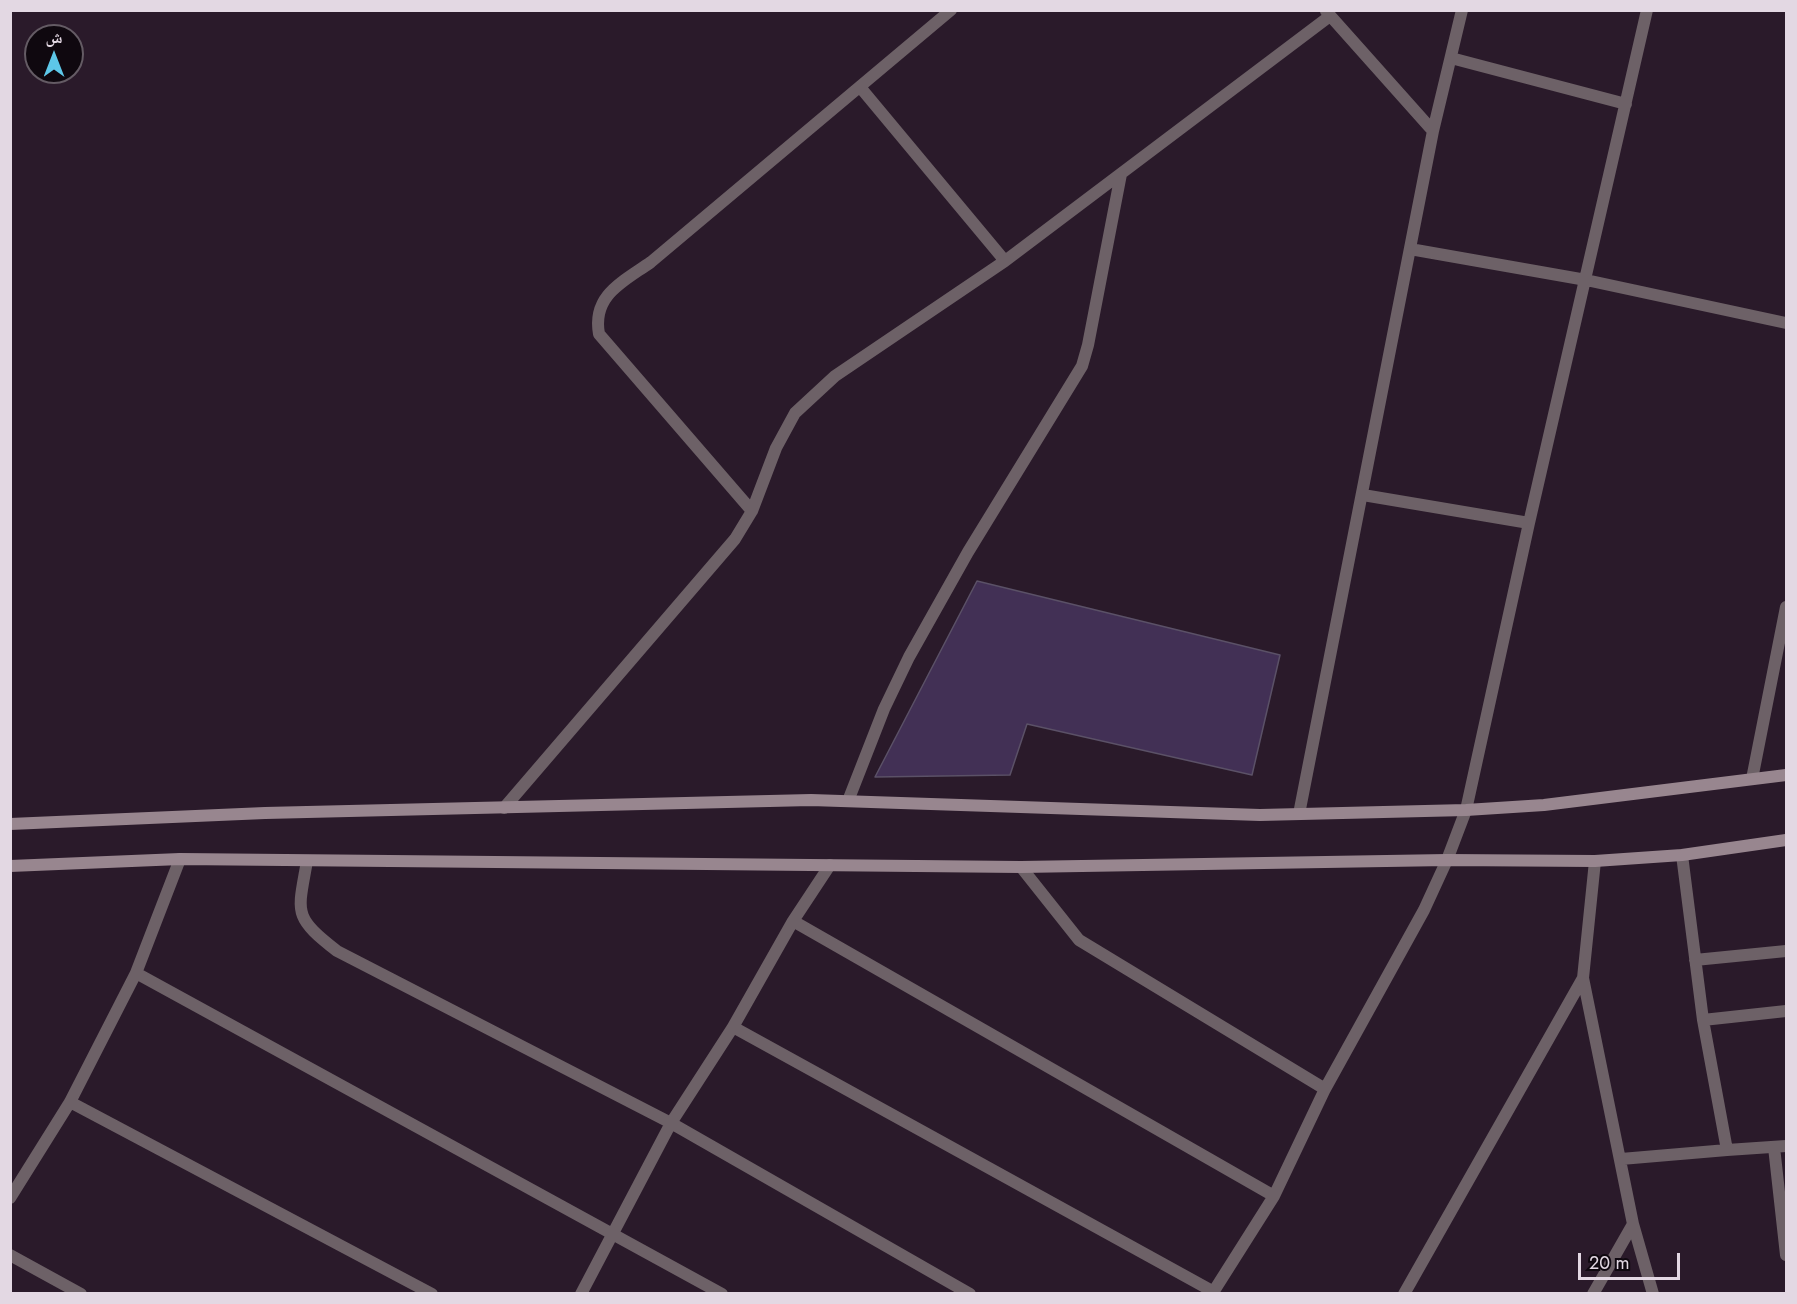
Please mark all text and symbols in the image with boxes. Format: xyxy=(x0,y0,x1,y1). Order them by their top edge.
north arrow xyxy=(24,24,84,84)
text: ش xyxy=(46,26,62,49)
scale bar xyxy=(1581,1241,1683,1279)
text: 20 m xyxy=(1589,1250,1629,1276)

